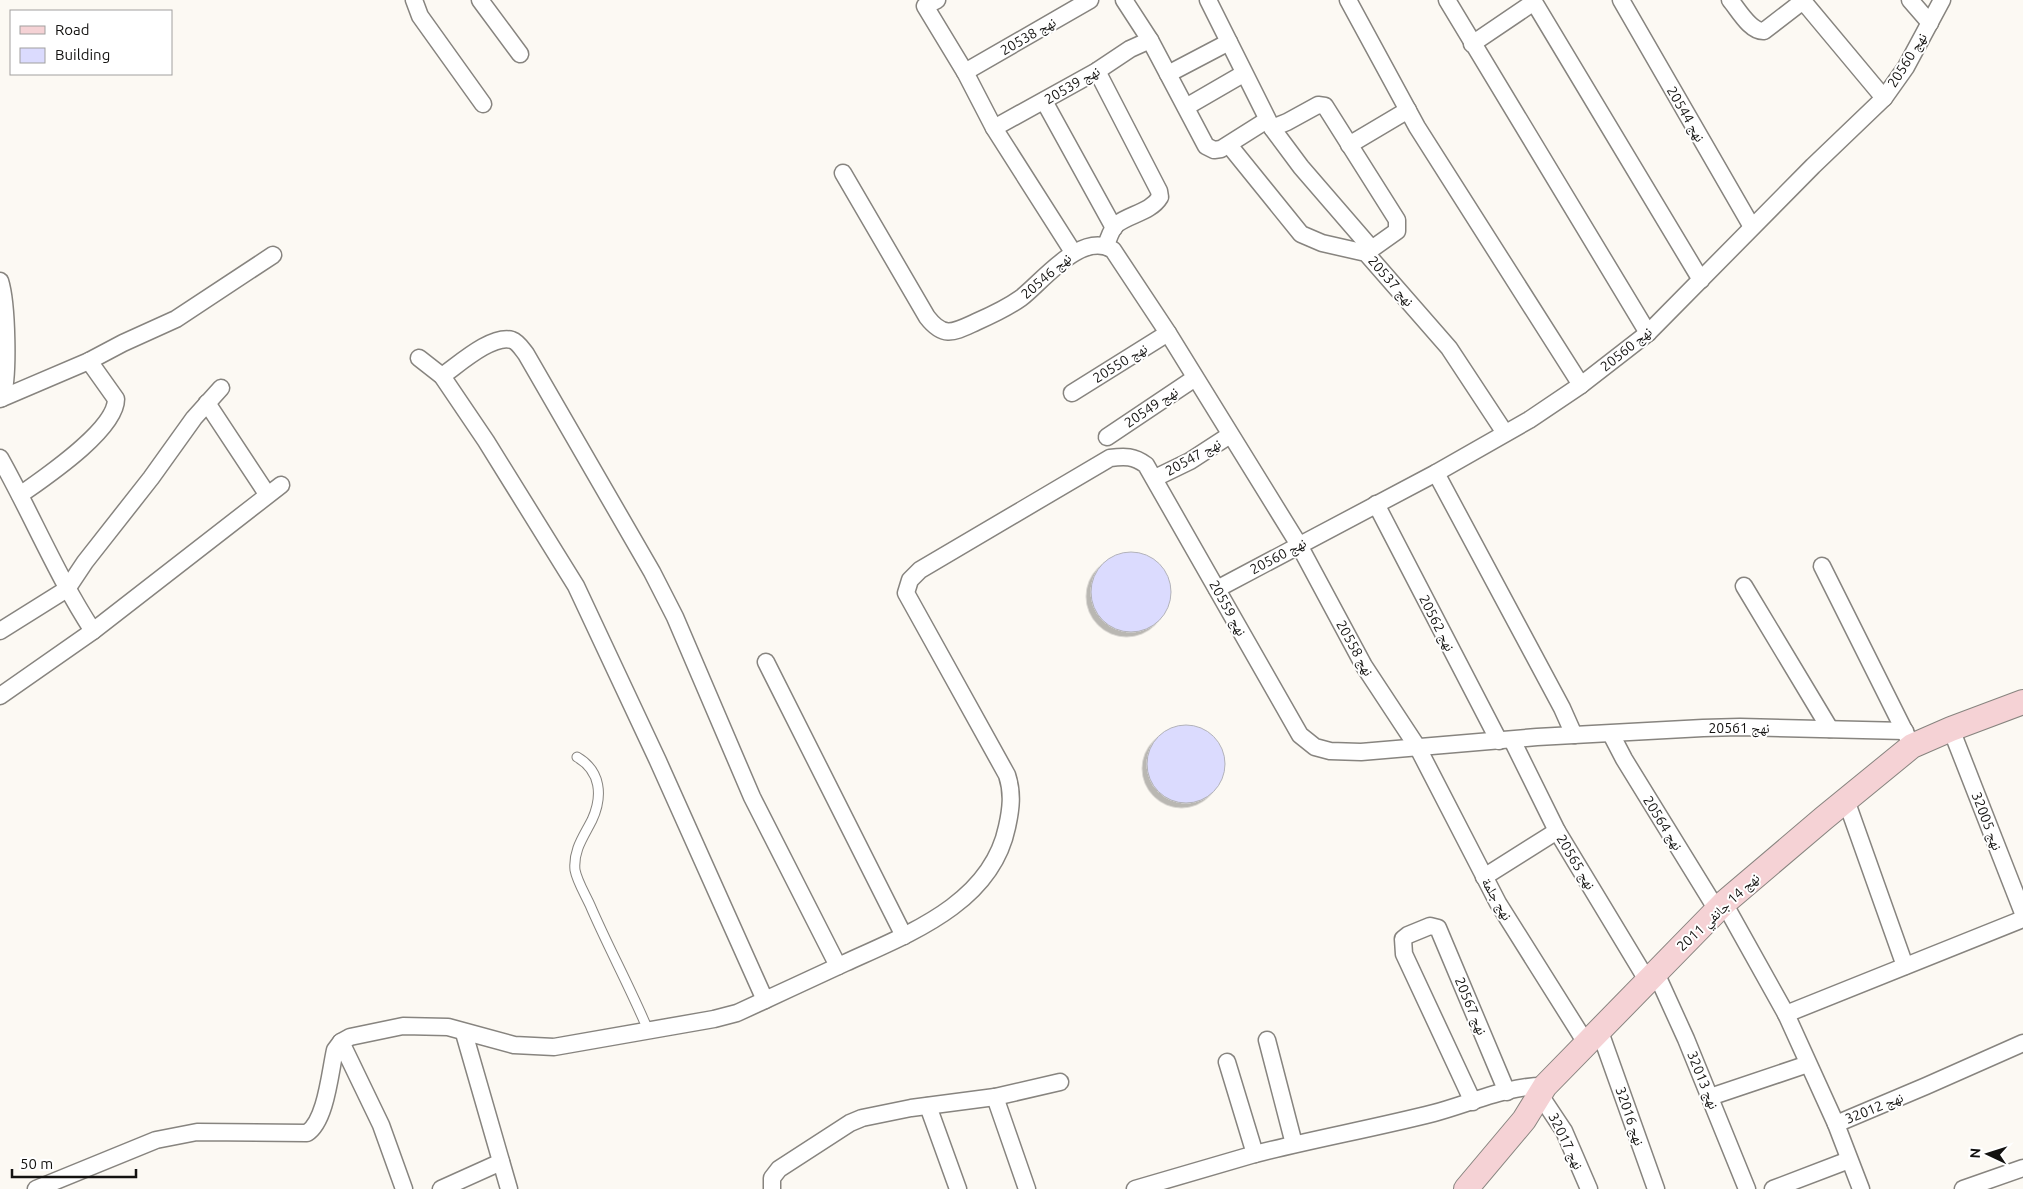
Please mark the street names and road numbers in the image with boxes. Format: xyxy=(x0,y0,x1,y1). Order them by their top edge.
street label: نهج 20538 xyxy=(997,14,1060,60)
street label: نهج 20560 xyxy=(1884,30,1932,91)
street label: نهج 20539 xyxy=(1041,63,1104,109)
street label: نهج 20544 xyxy=(1662,83,1708,146)
street label: نهج 20546 xyxy=(1018,250,1076,304)
street label: نهج 20537 xyxy=(1363,253,1417,311)
street label: نهج 20560 xyxy=(1597,323,1656,376)
street label: نهج 20550 xyxy=(1090,340,1151,388)
street label: نهج 20549 xyxy=(1121,383,1182,432)
street label: نهج 20547 xyxy=(1162,435,1225,481)
street label: نهج 20560 xyxy=(1247,535,1310,579)
street label: نهج 20559 xyxy=(1204,577,1250,640)
street label: نهج 20562 xyxy=(1414,592,1458,655)
street label: نهج 20558 xyxy=(1331,617,1377,680)
street label: نهج 20561 xyxy=(1708,720,1770,738)
street label: نهج 32005 xyxy=(1967,790,2005,853)
street label: نهج 20564 xyxy=(1638,793,1686,854)
street label: نهج 20565 xyxy=(1552,832,1599,894)
street label: نهج 14 جانفي 2011 xyxy=(1673,870,1765,957)
street label: نهج جلمة xyxy=(1477,875,1516,924)
street label: نهج 20567 xyxy=(1450,975,1490,1038)
street label: نهج 32013 xyxy=(1682,1049,1722,1112)
street label: نهج 32016 xyxy=(1611,1084,1648,1148)
street label: نهج 32012 xyxy=(1843,1089,1906,1129)
street label: نهج 32017 xyxy=(1544,1110,1587,1173)

